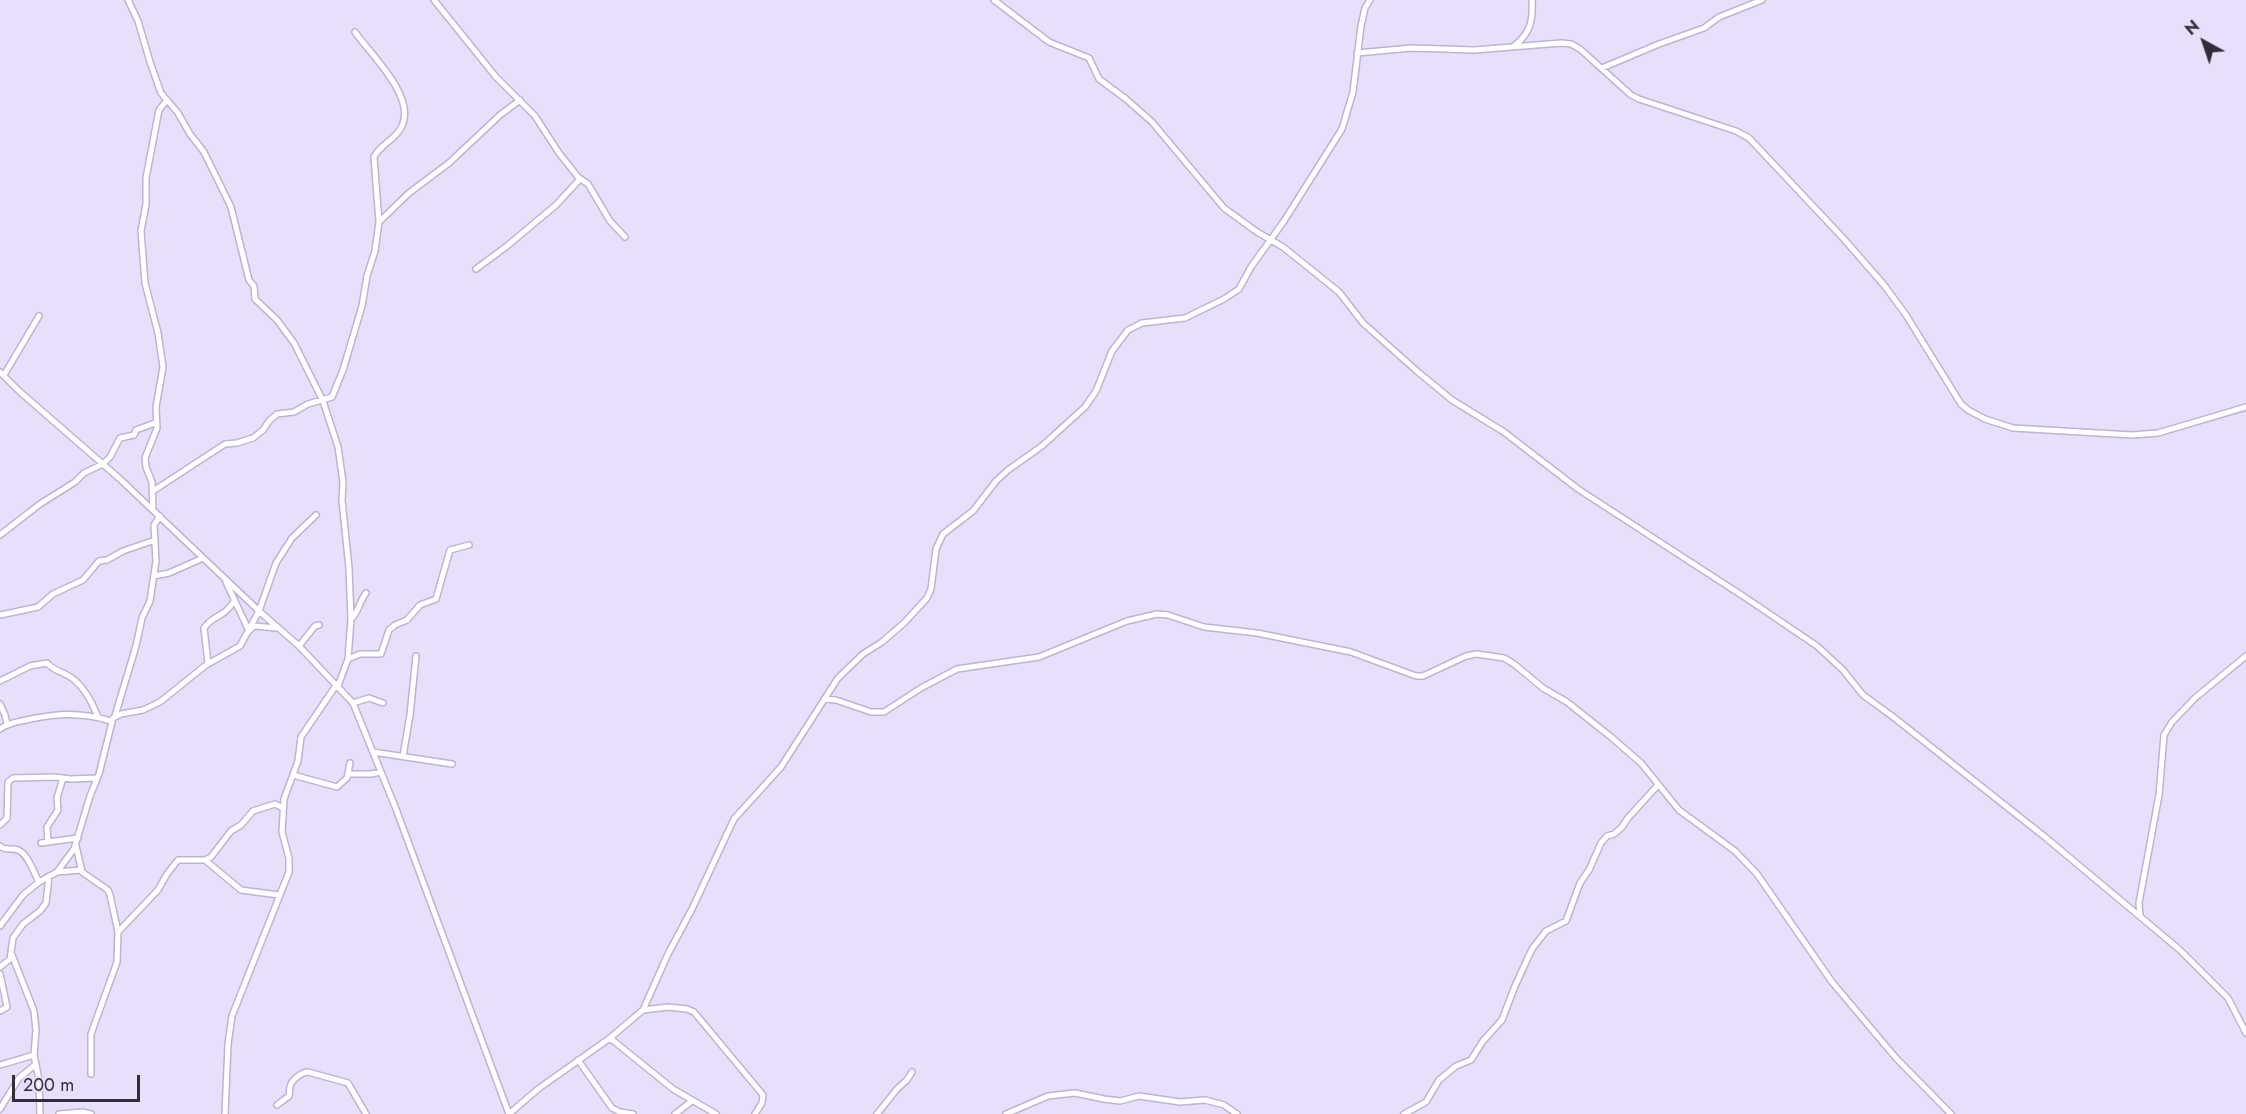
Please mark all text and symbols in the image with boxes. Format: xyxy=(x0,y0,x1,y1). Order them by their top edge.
north arrow xyxy=(2174,12,2234,72)
text: N xyxy=(2180,15,2204,41)
scale bar xyxy=(15,1063,142,1101)
text: 200 m xyxy=(23,1072,74,1098)

